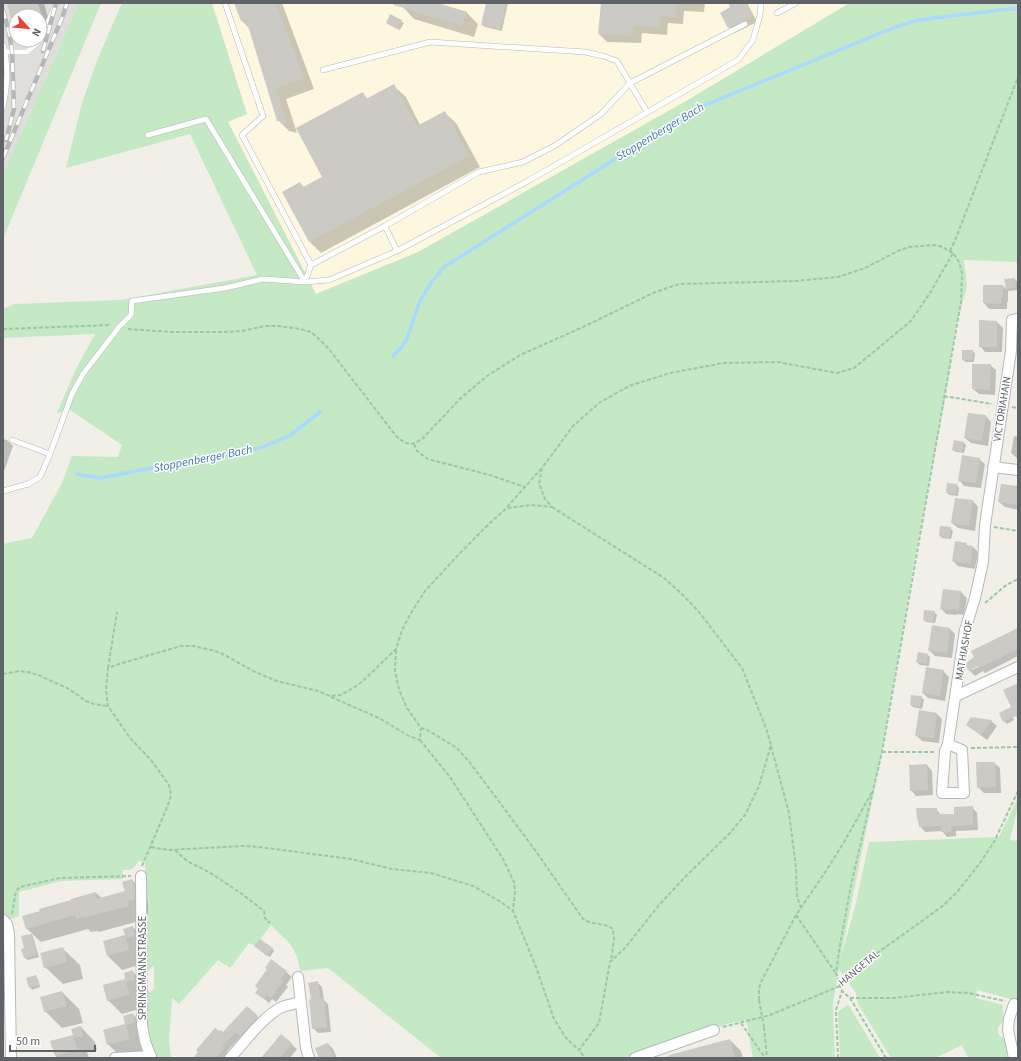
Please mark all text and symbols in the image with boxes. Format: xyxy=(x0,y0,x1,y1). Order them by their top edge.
north arrow xyxy=(8,8,48,48)
text: N xyxy=(28,26,45,39)
water label: Stoppenberger Bach xyxy=(613,99,707,165)
street label: VICTORIAHAIN xyxy=(989,375,1015,443)
water label: Stoppenberger Bach xyxy=(152,441,254,477)
street label: MATHIASHOF xyxy=(951,618,977,681)
street label: SPRINGMANNSTRASSE xyxy=(135,916,150,1020)
street label: HANGETAL xyxy=(835,946,883,990)
scale bar xyxy=(10,1027,95,1053)
text: 50 m xyxy=(16,1033,40,1050)

